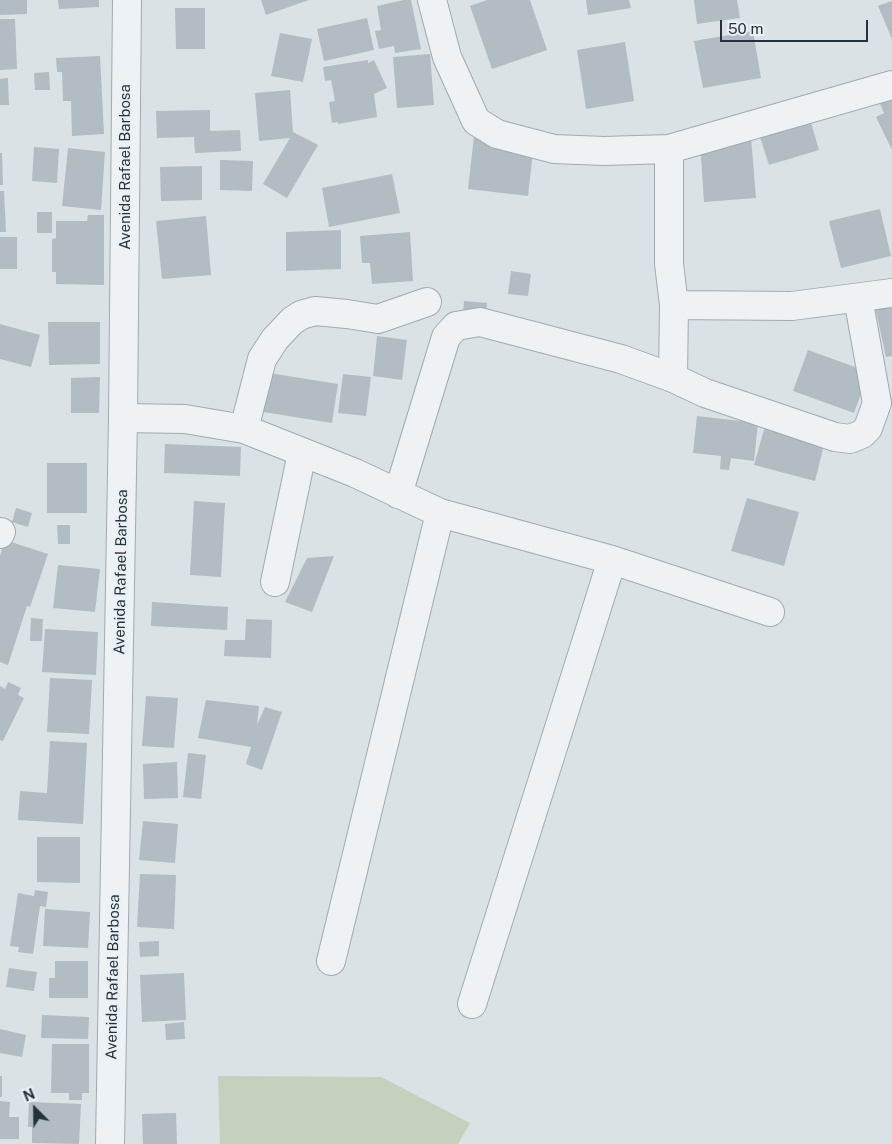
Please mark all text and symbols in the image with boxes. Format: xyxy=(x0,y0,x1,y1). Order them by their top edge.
scale bar xyxy=(722,10,870,42)
text: 50 m xyxy=(728,20,763,37)
street label: Avenida Rafael Barbosa xyxy=(116,84,134,250)
street label: Avenida Rafael Barbosa xyxy=(111,489,131,655)
street label: Avenida Rafael Barbosa xyxy=(103,894,123,1060)
north arrow xyxy=(10,1084,60,1134)
text: N xyxy=(21,1086,37,1105)

